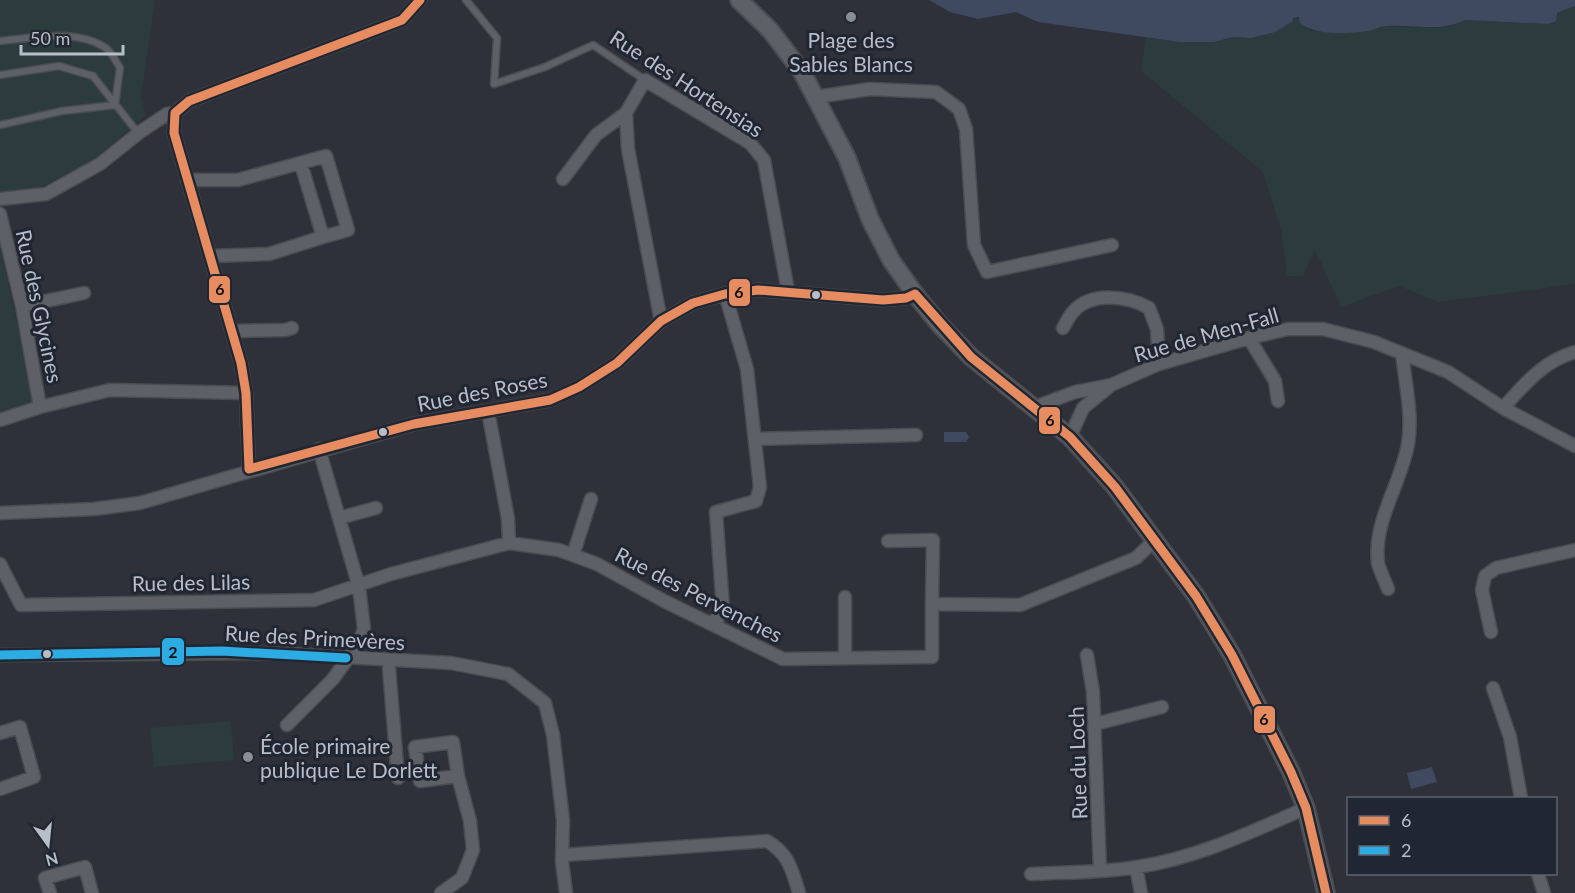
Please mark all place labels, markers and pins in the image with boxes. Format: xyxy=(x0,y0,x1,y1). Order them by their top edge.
marker: Plage des Sables Blancs xyxy=(844,10,858,24)
place label: Plage des Sables Blancs xyxy=(789,27,913,76)
unlabelled marker xyxy=(810,289,822,301)
unlabelled marker xyxy=(377,426,389,438)
unlabelled marker xyxy=(41,648,53,660)
place label: École primaire publique Le Dorlett xyxy=(260,733,438,782)
marker: École primaire publique Le Dorlett xyxy=(241,750,255,764)

